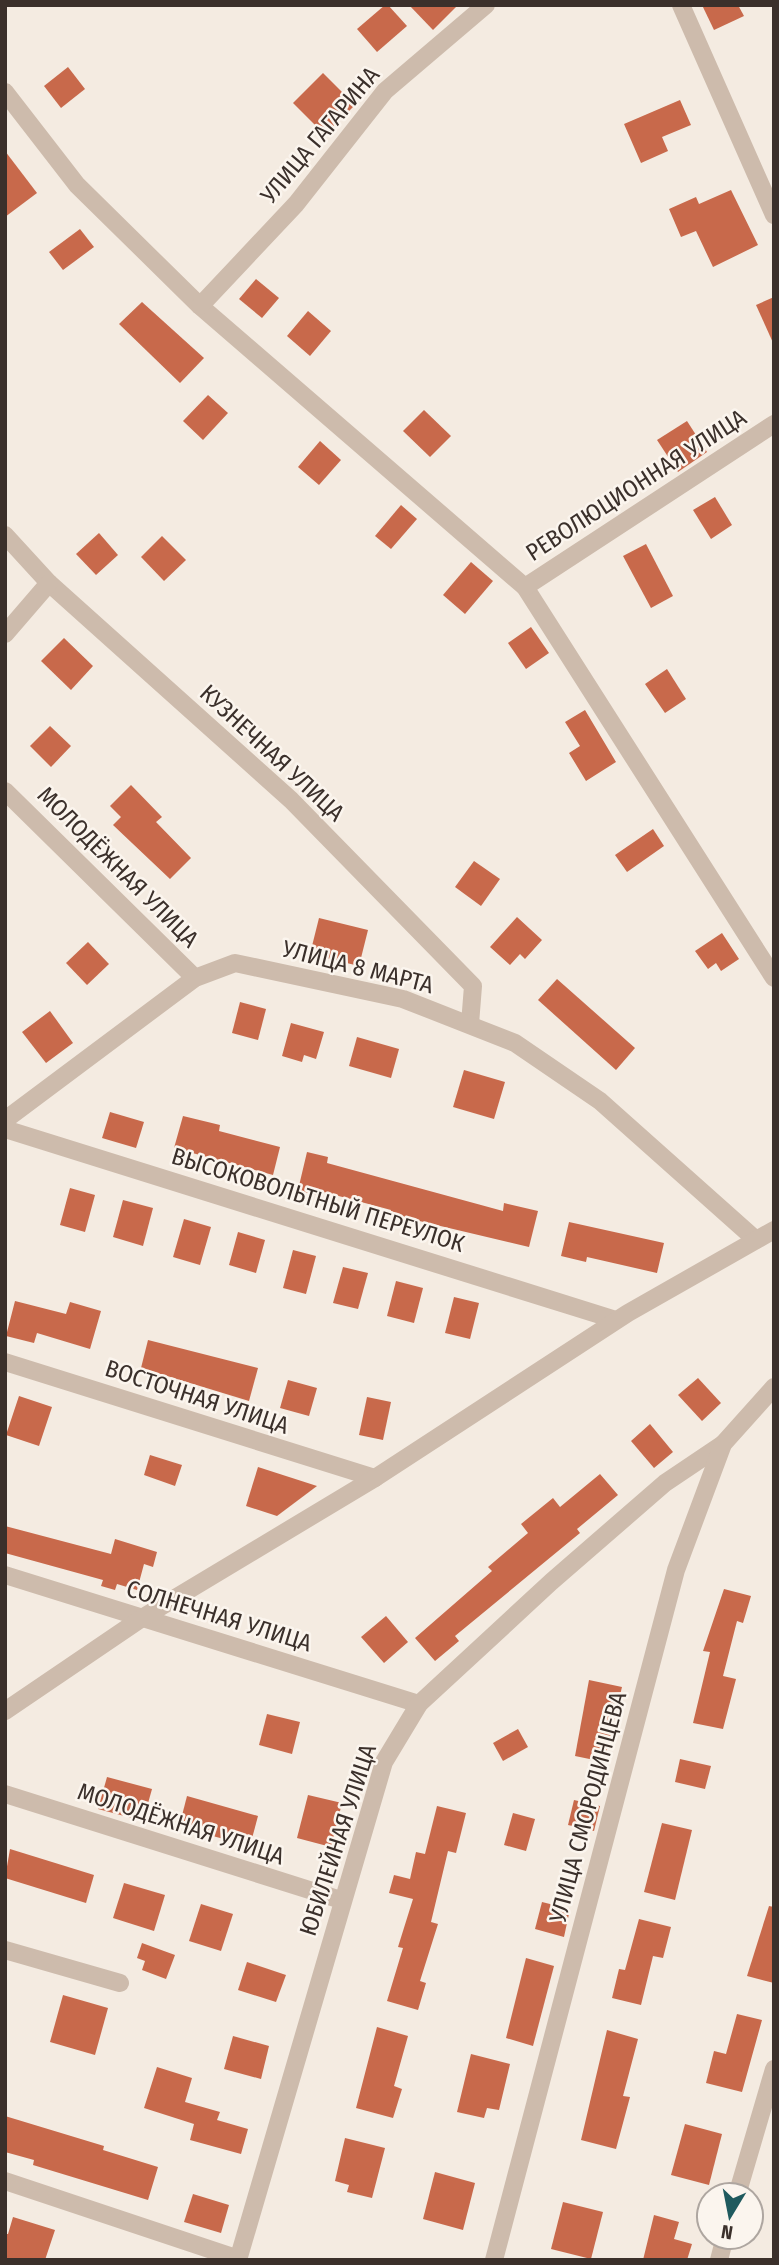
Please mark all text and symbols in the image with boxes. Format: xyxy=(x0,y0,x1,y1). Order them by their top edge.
street label: УЛИЦА ГАГАРИНА xyxy=(254,61,385,210)
street label: РЕВОЛЮЦИОННАЯ УЛИЦА xyxy=(521,403,752,567)
street label: КУЗНЕЧНАЯ УЛИЦА xyxy=(194,679,350,827)
street label: МОЛОДЁЖНАЯ УЛИЦА xyxy=(32,781,204,953)
street label: УЛИЦА 8 МАРТА xyxy=(279,934,437,999)
street label: ВЫСОКОВОЛЬТНЫЙ ПЕРЕУЛОК xyxy=(168,1142,468,1258)
street label: ВОСТОЧНАЯ УЛИЦА xyxy=(102,1354,293,1440)
street label: СОЛНЕЧНАЯ УЛИЦА xyxy=(123,1575,315,1658)
street label: УЛИЦА СМОРОДИНЦЕВА xyxy=(543,1688,632,1926)
street label: ЮБИЛЕЙНАЯ УЛИЦА xyxy=(294,1740,382,1939)
street label: МОЛОДЁЖНАЯ УЛИЦА xyxy=(74,1777,288,1871)
north arrow xyxy=(695,2181,765,2251)
text: N xyxy=(720,2220,735,2245)

